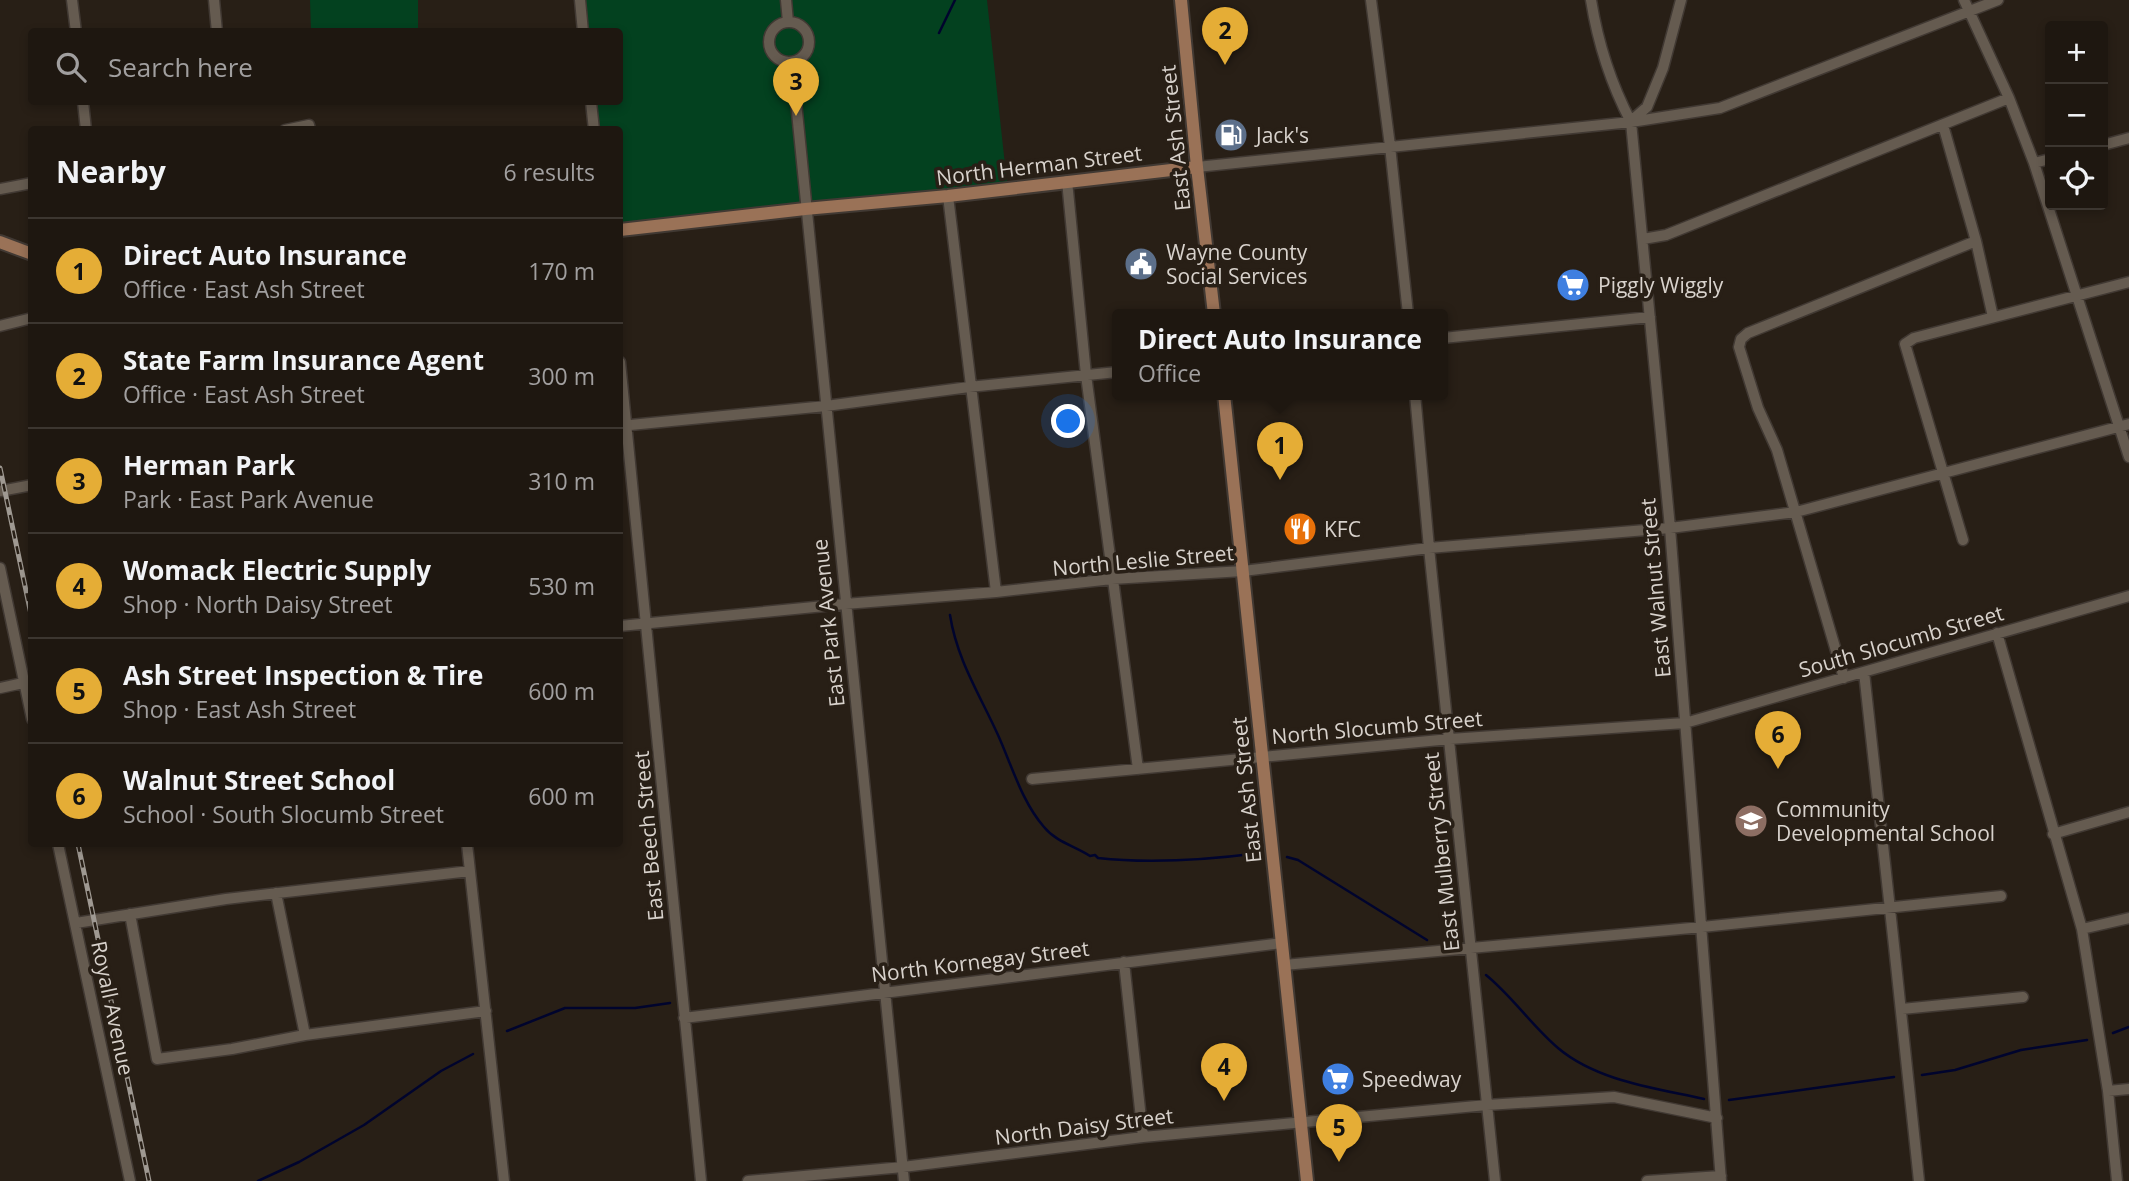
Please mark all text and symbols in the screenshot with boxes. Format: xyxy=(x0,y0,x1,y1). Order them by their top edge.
pin: 2 xyxy=(1202,7,1248,65)
map controls xyxy=(2045,21,2108,210)
button: + xyxy=(2045,21,2108,84)
search box xyxy=(28,28,623,105)
icon: search xyxy=(52,48,90,86)
text: Search here xyxy=(108,49,253,85)
pin: 3 xyxy=(773,58,819,116)
street label: East Ash Street xyxy=(1153,64,1197,212)
button: − xyxy=(2045,84,2108,147)
fuel station icon: Jack's xyxy=(1212,116,1250,154)
place label: Jack's xyxy=(1254,121,1309,149)
street label: North Herman Street xyxy=(935,139,1143,191)
button: locate xyxy=(2045,147,2108,210)
text: Nearby xyxy=(56,151,166,192)
text: 6 results xyxy=(504,156,595,188)
text: Direct Auto Insurance xyxy=(123,237,407,273)
place label: Wayne County Social Services xyxy=(1166,238,1308,290)
public building icon: Wayne County Social Services xyxy=(1122,245,1160,283)
text: 1 xyxy=(72,255,86,287)
text: 170 m xyxy=(528,255,595,287)
supermarket icon: Piggly Wiggly xyxy=(1554,266,1592,304)
place label: Piggly Wiggly xyxy=(1598,271,1724,299)
text: Office · East Ash Street xyxy=(123,273,365,305)
popup xyxy=(1112,309,1448,400)
text: Direct Auto Insurance xyxy=(1138,321,1422,357)
text: State Farm Insurance Agent xyxy=(123,342,484,378)
text: Office xyxy=(1138,357,1201,389)
text: 2 xyxy=(72,360,86,392)
text: 300 m xyxy=(528,360,595,392)
text: Office · East Ash Street xyxy=(123,378,365,410)
your location xyxy=(1051,404,1085,438)
pin: 1 xyxy=(1257,422,1303,480)
text: Herman Park xyxy=(123,447,295,483)
text: 3 xyxy=(72,465,86,497)
text: 310 m xyxy=(528,465,595,497)
text: Park · East Park Avenue xyxy=(123,483,374,515)
street label: East Walnut Street xyxy=(1633,497,1677,679)
restaurant icon: KFC xyxy=(1281,510,1319,548)
place label: KFC xyxy=(1324,515,1361,543)
street label: East Park Avenue xyxy=(805,538,851,708)
street label: North Leslie Street xyxy=(1051,538,1235,582)
text: Womack Electric Supply xyxy=(123,552,431,588)
text: 4 xyxy=(72,570,86,602)
text: 530 m xyxy=(528,570,595,602)
text: Shop · North Daisy Street xyxy=(123,588,392,620)
street label: South Slocumb Street xyxy=(1795,598,2007,684)
text: Ash Street Inspection & Tire xyxy=(123,657,483,693)
text: 5 xyxy=(72,675,86,707)
text: 600 m xyxy=(528,675,595,707)
text: Shop · East Ash Street xyxy=(123,693,356,725)
street label: North Slocumb Street xyxy=(1270,704,1484,750)
pin: 6 xyxy=(1755,711,1801,769)
street label: East Ash Street xyxy=(1224,716,1268,864)
street label: East Beech Street xyxy=(627,750,669,922)
street label: East Mulberry Street xyxy=(1417,751,1465,953)
text: Walnut Street School xyxy=(123,762,395,798)
text: 6 xyxy=(72,780,86,812)
text: 600 m xyxy=(528,780,595,812)
place label: Community Developmental School xyxy=(1776,795,1995,847)
text: School · South Slocumb Street xyxy=(123,798,444,830)
school or university icon: Community Developmental School xyxy=(1732,802,1770,840)
street label: North Kornegay Street xyxy=(869,934,1091,988)
street label: Royall Avenue xyxy=(85,938,141,1078)
pin: 4 xyxy=(1201,1043,1247,1101)
supermarket icon: Speedway xyxy=(1319,1060,1357,1098)
place label: Speedway xyxy=(1362,1065,1462,1093)
street label: North Daisy Street xyxy=(993,1101,1175,1151)
pin: 5 xyxy=(1316,1104,1362,1162)

